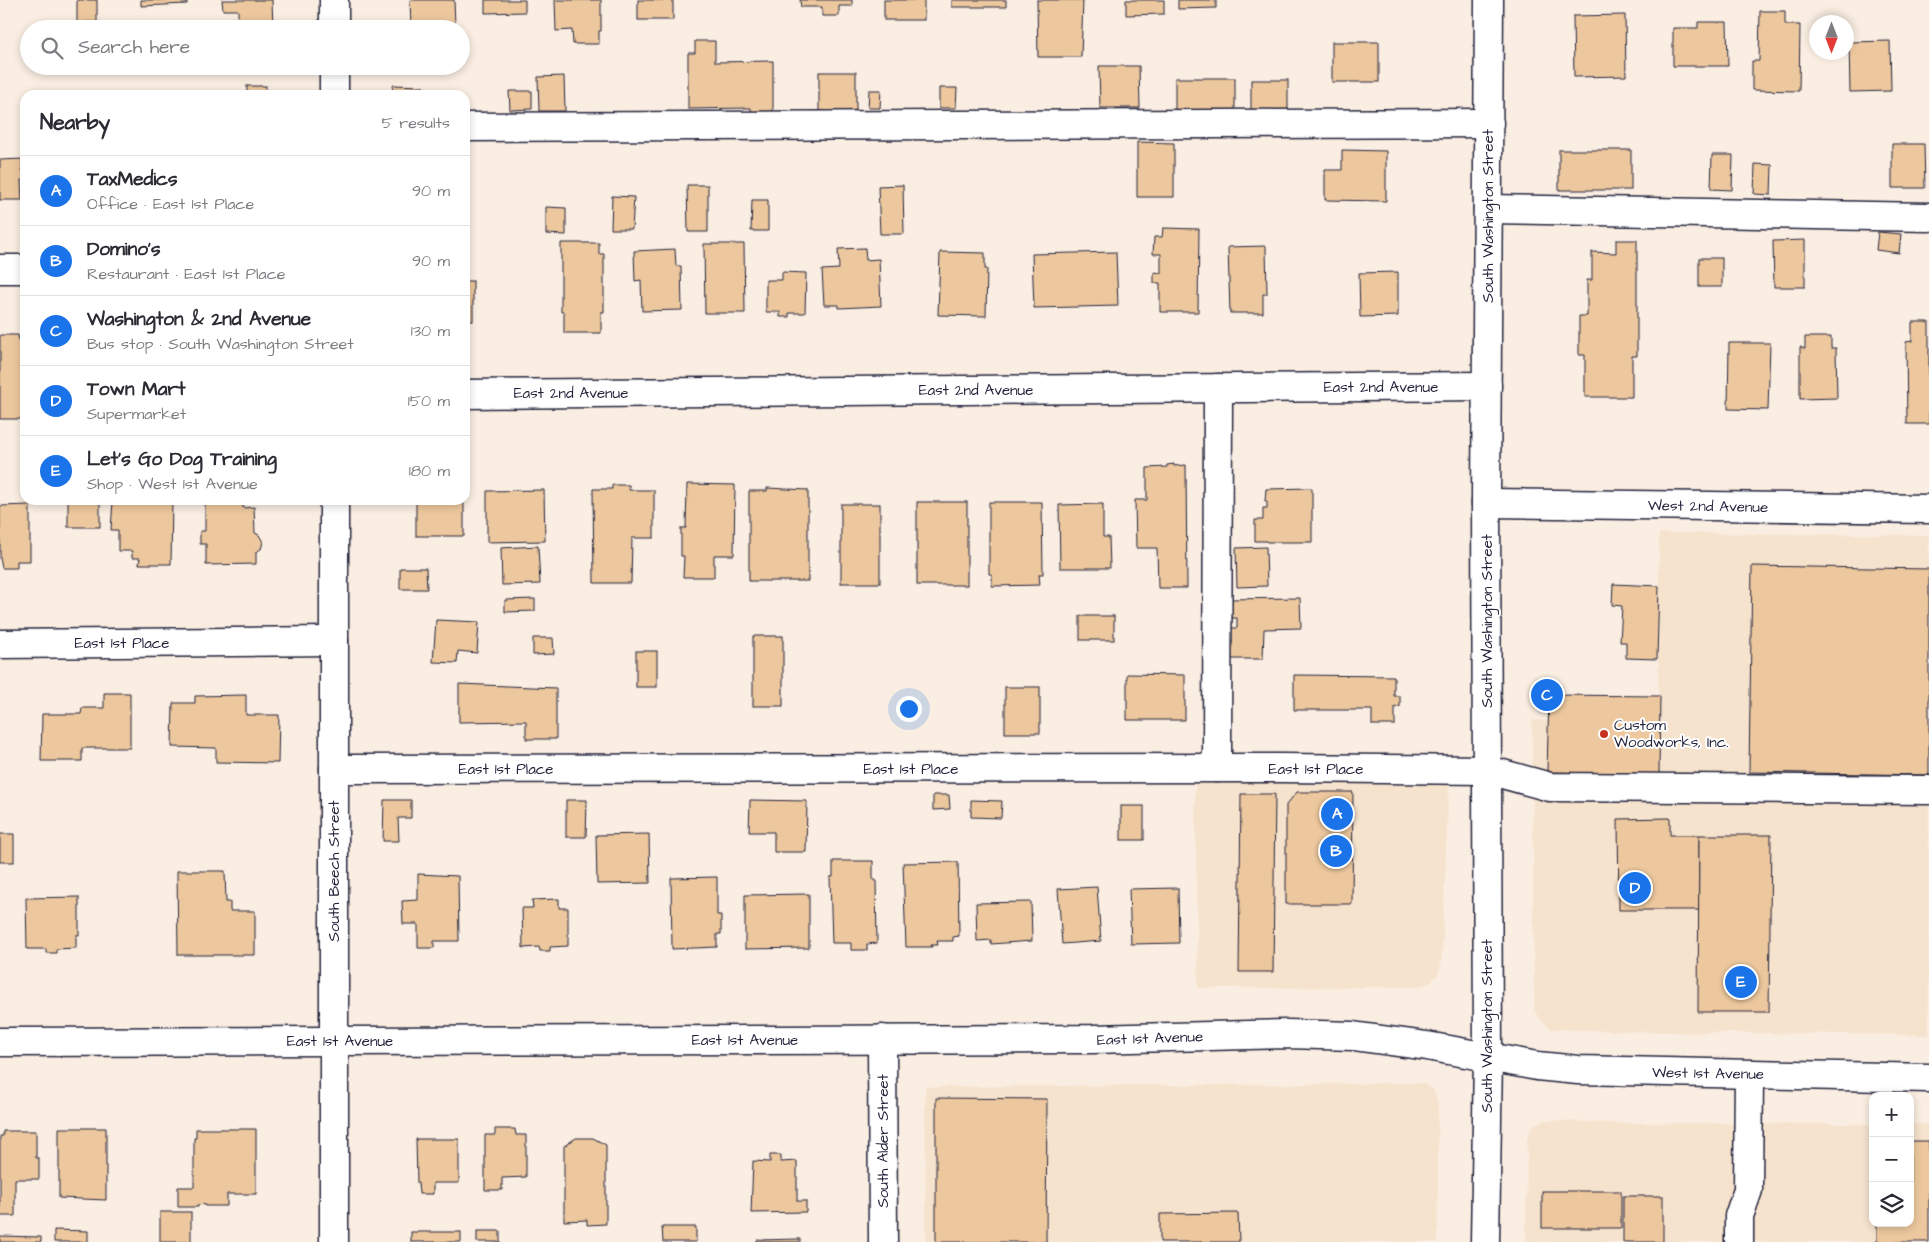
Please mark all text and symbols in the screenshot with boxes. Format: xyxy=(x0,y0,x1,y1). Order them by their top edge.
north arrow xyxy=(1809,15,1854,60)
search box xyxy=(20,20,470,75)
icon: search xyxy=(38,34,66,62)
text: Search here xyxy=(78,34,190,61)
text: Nearby xyxy=(40,108,110,137)
text: 5 results xyxy=(382,112,450,134)
street label: South Washington Street xyxy=(1478,129,1500,303)
text: TaxMedics xyxy=(87,166,178,193)
text: A xyxy=(51,180,61,202)
text: 90 m xyxy=(412,180,450,202)
text: Office · East 1st Place xyxy=(87,193,254,215)
text: Domino's xyxy=(87,236,160,263)
text: B xyxy=(50,250,62,272)
text: 90 m xyxy=(412,250,450,272)
text: Restaurant · East 1st Place xyxy=(87,263,285,285)
text: Washington & 2nd Avenue xyxy=(87,306,311,333)
text: C xyxy=(50,320,62,342)
text: 130 m xyxy=(411,320,450,342)
text: Bus stop · South Washington Street xyxy=(87,333,354,355)
text: Town Mart xyxy=(87,376,186,403)
street label: East 2nd Avenue xyxy=(1324,377,1438,398)
street label: East 2nd Avenue xyxy=(919,380,1033,401)
street label: East 2nd Avenue xyxy=(514,383,628,404)
text: D xyxy=(51,390,61,412)
text: 150 m xyxy=(408,390,450,412)
text: Supermarket xyxy=(87,403,186,425)
text: Let's Go Dog Training xyxy=(87,446,277,473)
text: E xyxy=(51,460,61,482)
text: 180 m xyxy=(409,460,450,482)
text: Shop · West 1st Avenue xyxy=(87,473,258,495)
street label: West 2nd Avenue xyxy=(1648,495,1768,518)
street label: South Washington Street xyxy=(1477,534,1499,708)
street label: East 1st Place xyxy=(75,633,169,654)
pin: C xyxy=(1531,676,1563,714)
your location xyxy=(896,696,922,722)
place label: Custom Woodworks, Inc. xyxy=(1614,715,1728,753)
marker: Custom Woodworks, Inc. xyxy=(1598,728,1610,740)
street label: East 1st Place xyxy=(459,759,553,780)
street label: East 1st Place xyxy=(864,759,958,780)
street label: East 1st Place xyxy=(1269,759,1363,780)
pin: A xyxy=(1321,795,1353,833)
street label: South Beech Street xyxy=(324,800,345,942)
pin: B xyxy=(1320,832,1352,870)
pin: D xyxy=(1619,869,1651,907)
street label: South Washington Street xyxy=(1477,939,1499,1113)
pin: E xyxy=(1725,963,1757,1001)
street label: East 1st Avenue xyxy=(1096,1026,1204,1051)
street label: East 1st Avenue xyxy=(692,1030,798,1051)
street label: East 1st Avenue xyxy=(287,1031,393,1052)
street label: West 1st Avenue xyxy=(1652,1062,1764,1085)
street label: South Alder Street xyxy=(873,1074,894,1208)
map controls xyxy=(1869,1092,1914,1227)
button: + xyxy=(1869,1092,1914,1137)
button: − xyxy=(1869,1137,1914,1182)
button: layers xyxy=(1869,1182,1914,1227)

